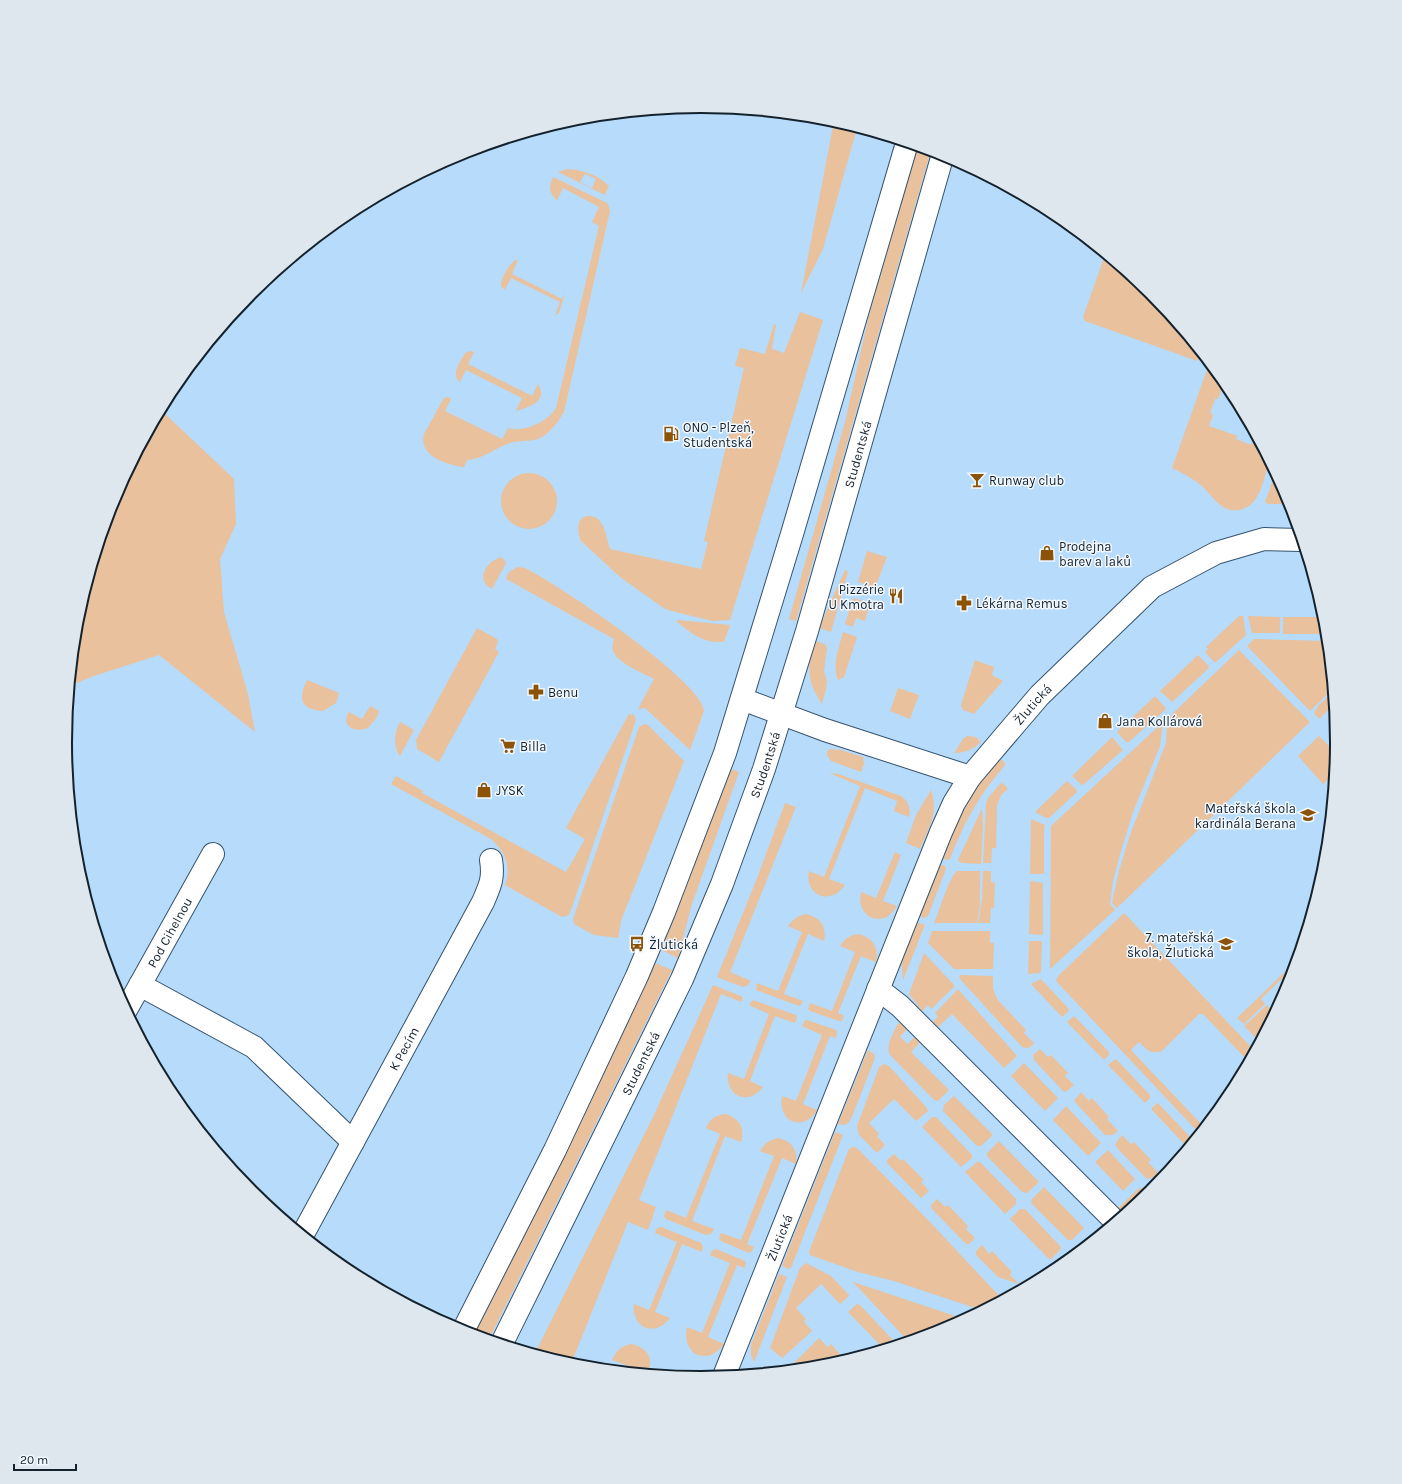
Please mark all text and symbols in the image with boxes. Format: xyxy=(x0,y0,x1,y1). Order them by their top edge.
street label: Studentská xyxy=(841,419,875,490)
place label: ONO - Plzeň, Studentská xyxy=(683,420,754,450)
fuel station icon: ONO - Plzeň, Studentská xyxy=(662,425,680,443)
bar icon: Runway club xyxy=(968,471,986,489)
place label: Runway club xyxy=(989,473,1064,488)
place label: Prodejna barev a laků xyxy=(1059,539,1131,569)
shop icon: Prodejna barev a laků xyxy=(1038,544,1056,562)
place label: Pizzérie U Kmotra xyxy=(829,582,884,612)
restaurant icon: Pizzérie U Kmotra xyxy=(887,587,905,605)
pharmacy icon: Lékárna Remus xyxy=(955,594,973,612)
place label: Lékárna Remus xyxy=(976,596,1068,611)
street label: Žlutická xyxy=(1010,681,1055,728)
pharmacy icon: Benu xyxy=(527,683,545,701)
place label: Benu xyxy=(548,685,578,700)
shop icon: Jana Kollárová xyxy=(1096,712,1114,730)
place label: Jana Kollárová xyxy=(1117,714,1202,729)
street label: Studentská xyxy=(747,730,783,800)
supermarket icon: Billa xyxy=(499,737,517,755)
place label: Billa xyxy=(520,739,546,754)
shop icon: JYSK xyxy=(475,781,493,799)
place label: JYSK xyxy=(496,783,524,798)
place label: Mateřská škola kardinála Berana xyxy=(1195,801,1296,831)
school or university icon: Mateřská škola kardinála Berana xyxy=(1299,806,1317,824)
street label: Pod Cihelnou xyxy=(144,895,195,970)
place label: 7. mateřská škola, Žlutická xyxy=(1127,930,1214,960)
bus stop icon: Žlutická xyxy=(628,935,646,953)
school or university icon: 7. mateřská škola, Žlutická xyxy=(1217,935,1235,953)
place label: Žlutická xyxy=(649,936,698,952)
street label: K Pecím xyxy=(386,1024,422,1073)
street label: Studentská xyxy=(619,1029,663,1098)
street label: Žlutická xyxy=(763,1212,796,1263)
scale bar xyxy=(14,1446,76,1472)
text: 20 m xyxy=(20,1453,48,1467)

